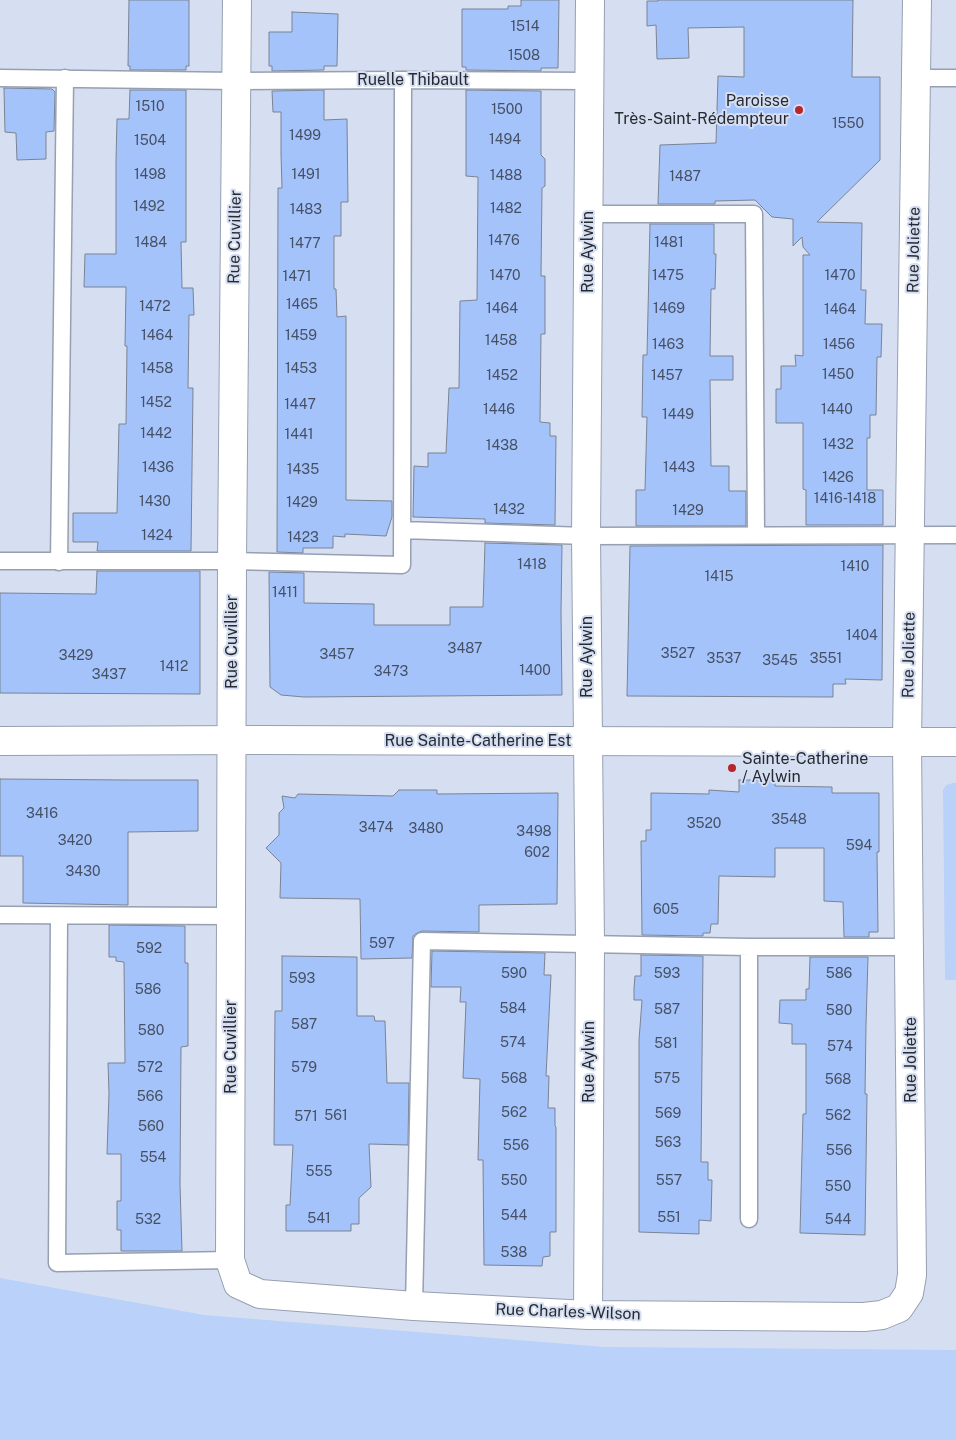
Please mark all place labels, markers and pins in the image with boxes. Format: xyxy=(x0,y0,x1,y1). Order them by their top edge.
place label: Paroisse Très-Saint-Rédempteur xyxy=(614,91,789,129)
marker: Paroisse Très-Saint-Rédempteur xyxy=(793,104,805,116)
place label: Sainte-Catherine / Aylwin xyxy=(742,749,868,787)
marker: Sainte-Catherine / Aylwin xyxy=(726,762,738,774)

